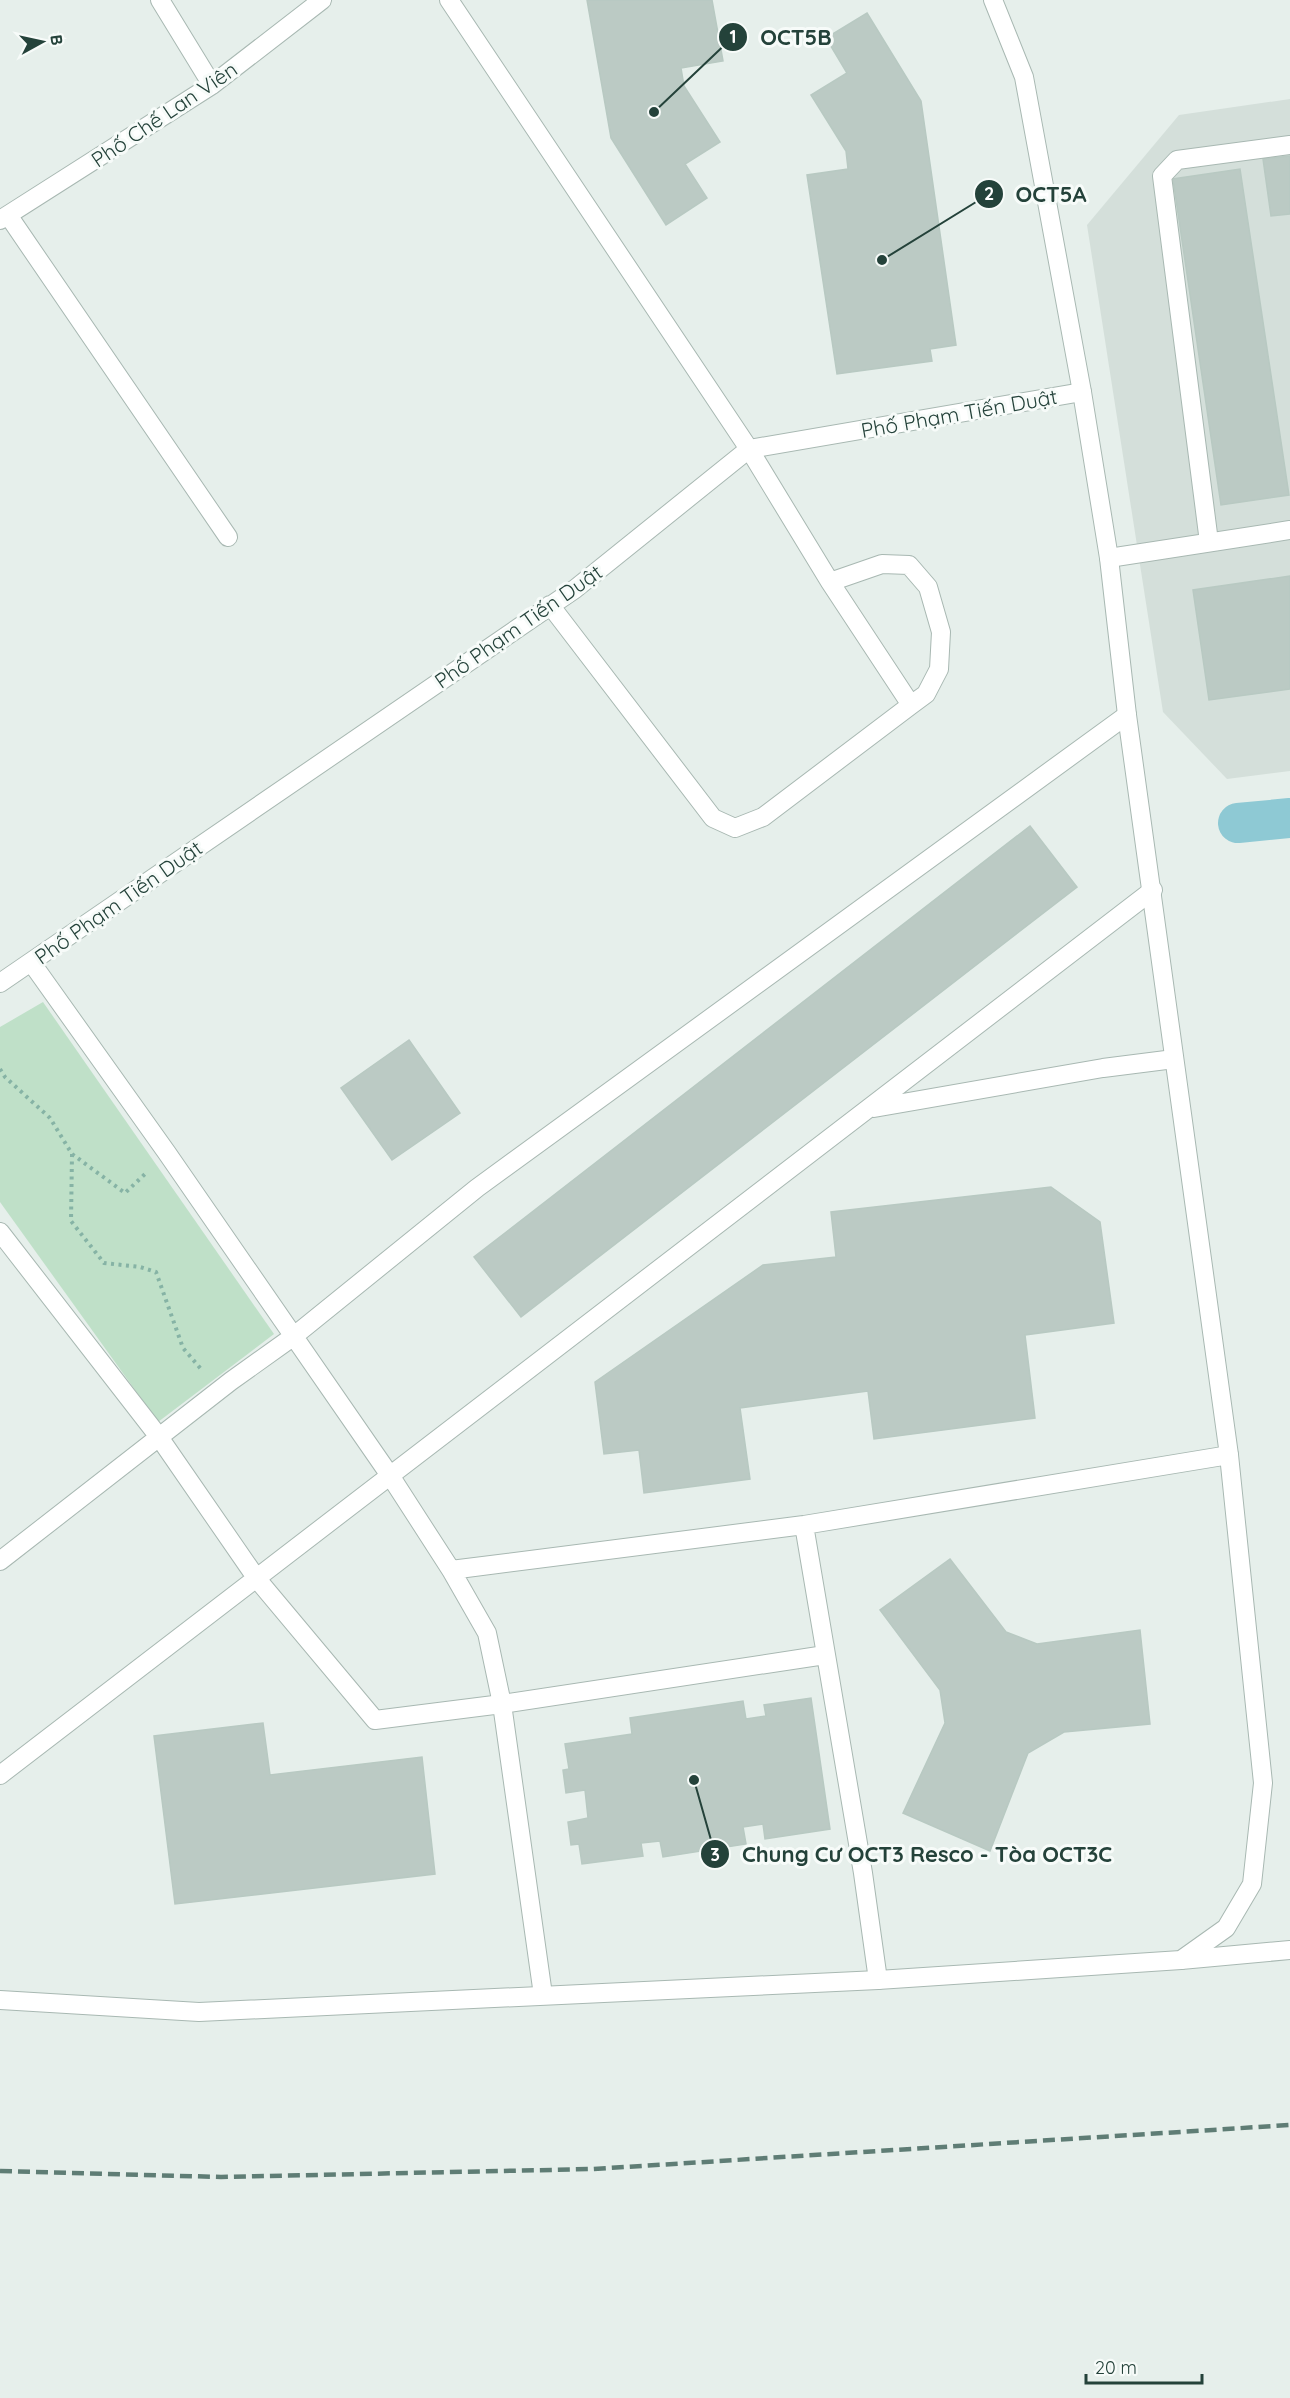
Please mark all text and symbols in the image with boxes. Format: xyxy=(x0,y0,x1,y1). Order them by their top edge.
north arrow xyxy=(12,12,72,72)
callout: OCT5B xyxy=(718,17,843,57)
text: OCT5B xyxy=(760,23,832,51)
text: 1 xyxy=(729,25,737,48)
text: B xyxy=(46,33,67,46)
street label: Phố Chế Lan Viên xyxy=(86,56,242,172)
callout: OCT5A xyxy=(974,174,1099,214)
text: OCT5A xyxy=(1016,180,1087,208)
text: 2 xyxy=(984,182,994,205)
street label: Phố Phạm Tiến Duật xyxy=(859,383,1059,443)
street label: Phố Phạm Tiến Duật xyxy=(429,558,607,694)
street label: Phố Phạm Tiến Duật xyxy=(29,834,207,970)
callout: Chung Cư OCT3 Resco - Tòa OCT3C xyxy=(700,1834,1124,1874)
text: Chung Cư OCT3 Resco - Tòa OCT3C xyxy=(742,1840,1112,1868)
text: 3 xyxy=(710,1843,720,1866)
scale bar xyxy=(1086,2347,1202,2385)
text: 20 m xyxy=(1095,2356,1137,2379)

